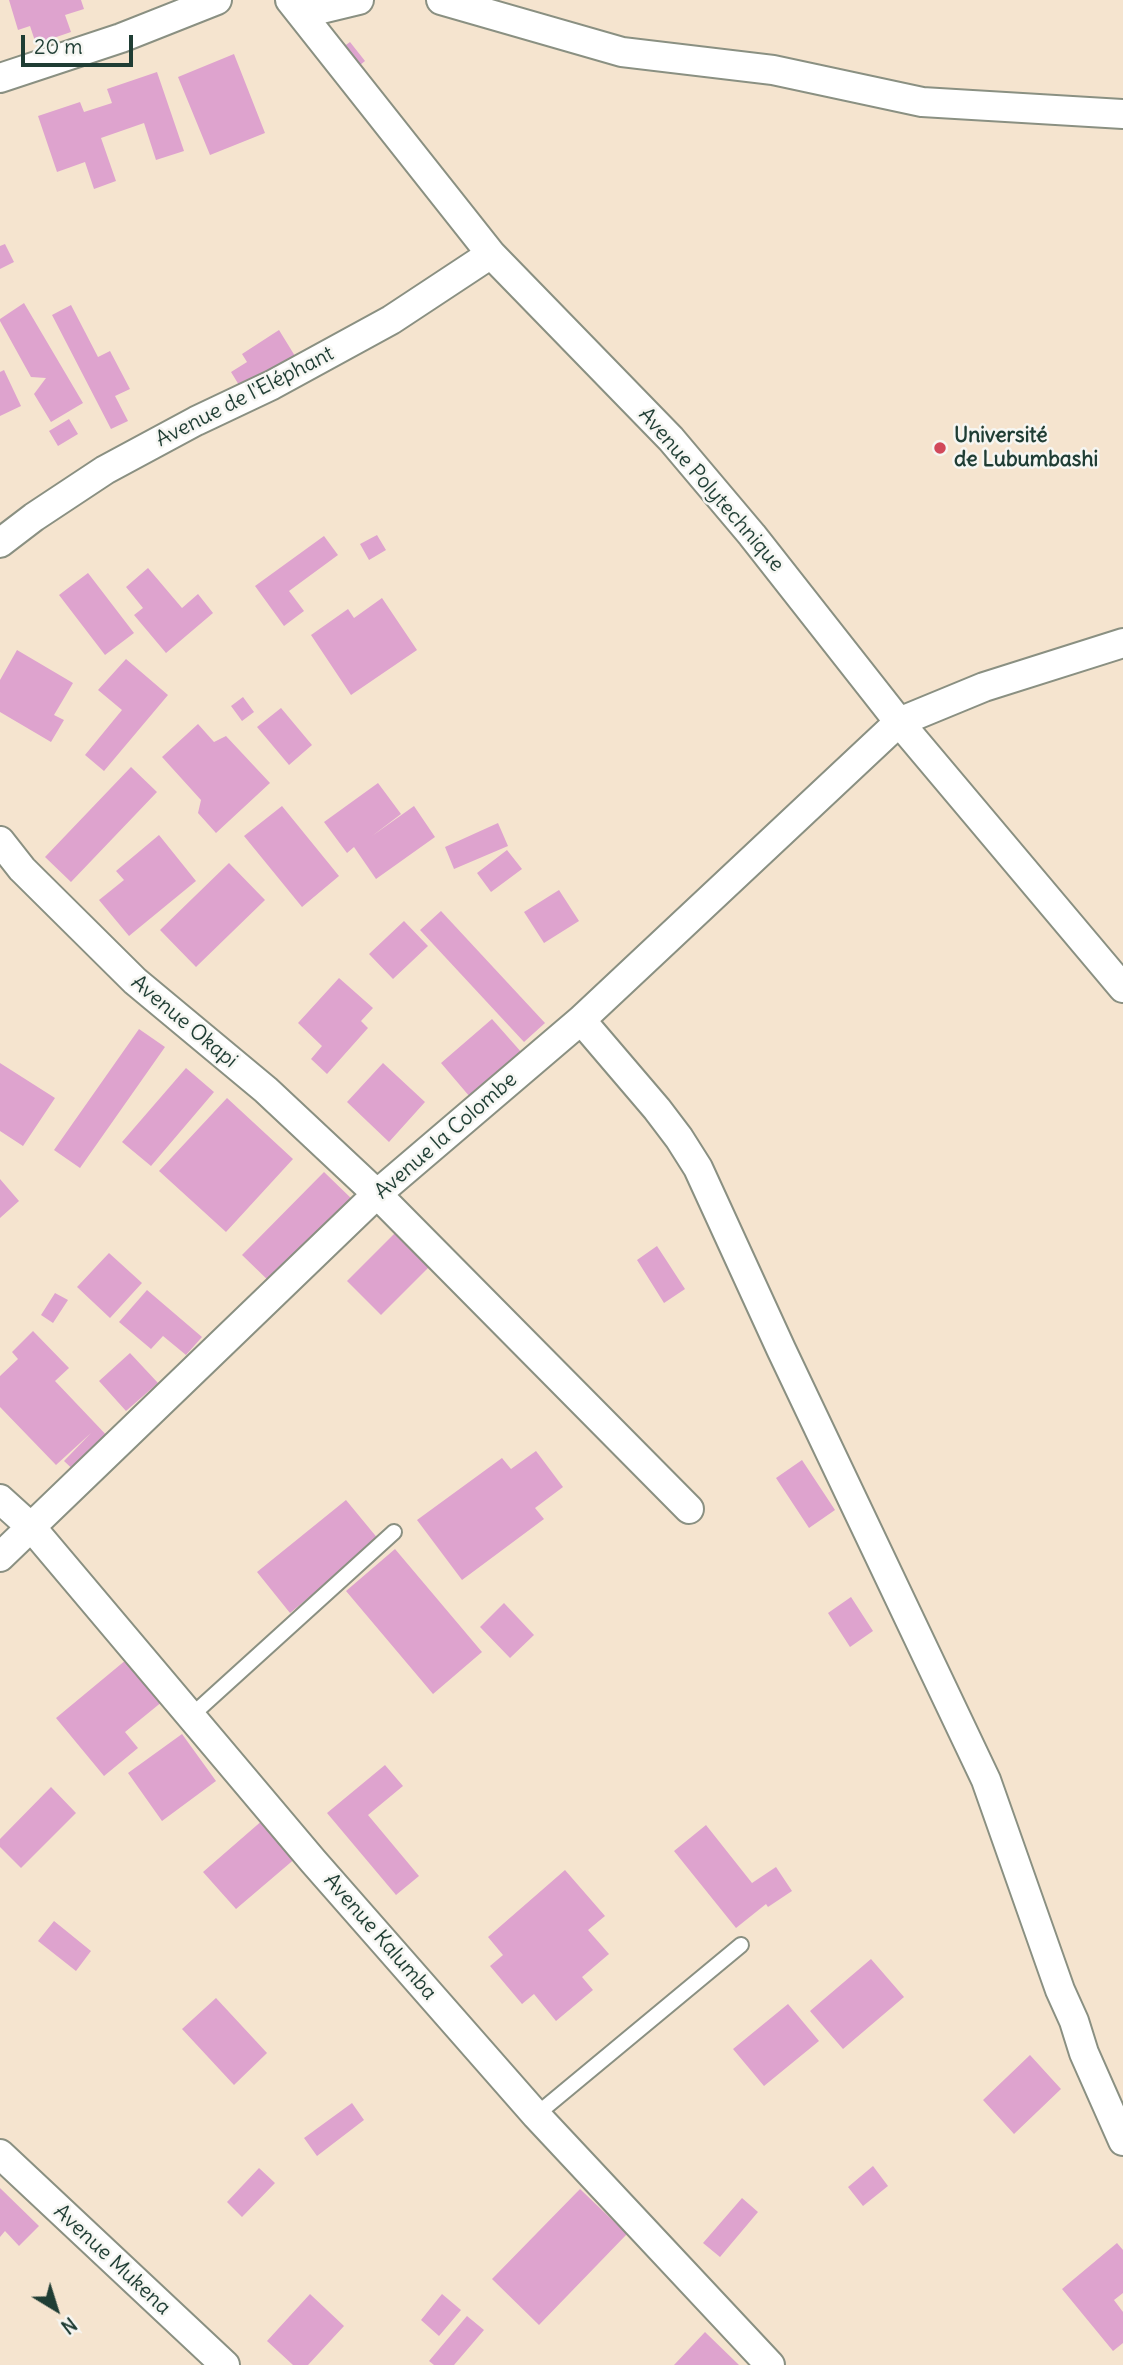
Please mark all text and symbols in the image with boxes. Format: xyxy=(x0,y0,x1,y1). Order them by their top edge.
scale bar xyxy=(24,21,136,65)
text: 20 m xyxy=(34,33,83,60)
street label: Avenue de l'Eléphant xyxy=(152,341,338,453)
street label: Avenue Polytechnique xyxy=(633,403,789,577)
place label: Université de Lubumbashi xyxy=(954,423,1098,473)
marker: Université de Lubumbashi xyxy=(932,440,948,456)
street label: Avenue Okapi xyxy=(126,970,242,1074)
street label: Avenue la Colombe xyxy=(370,1067,522,1205)
street label: Avenue Kalumba xyxy=(318,1869,442,2005)
street label: Avenue Mukena xyxy=(48,2199,176,2321)
north arrow xyxy=(21,2274,91,2344)
text: N xyxy=(56,2312,82,2339)

